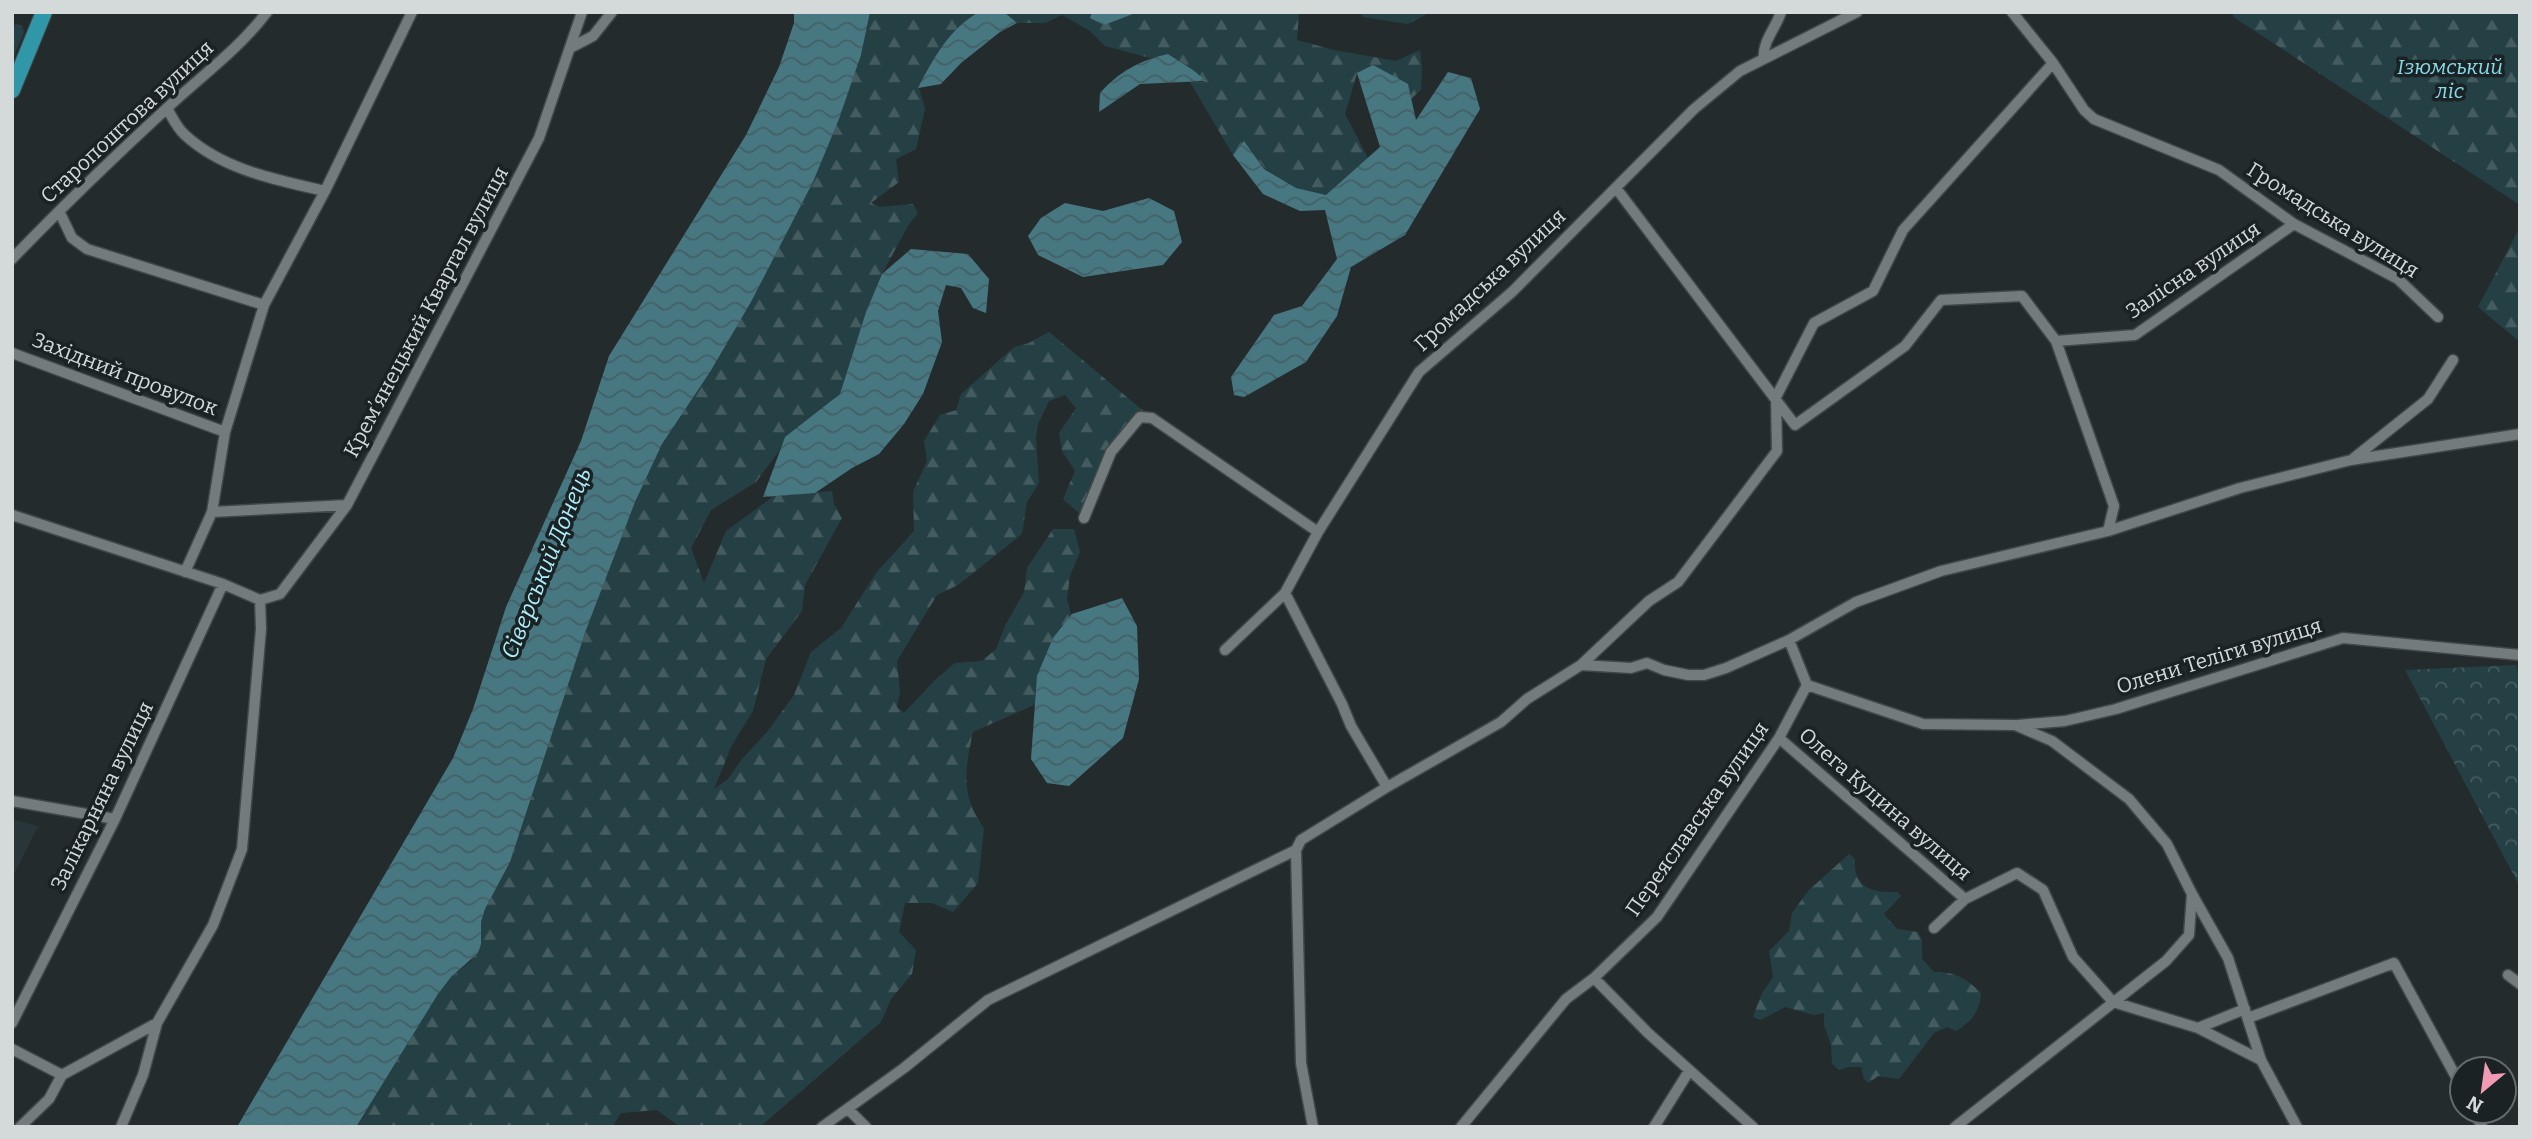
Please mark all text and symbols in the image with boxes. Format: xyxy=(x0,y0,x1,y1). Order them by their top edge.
street label: Старопоштова вулиця xyxy=(35,35,219,209)
park label: Ізюмський ліс xyxy=(2397,54,2503,104)
street label: Громадська вулиця xyxy=(2242,157,2424,283)
street label: Крем’янецький Квартал вулиця xyxy=(338,162,514,462)
street label: Громадська вулиця xyxy=(1409,203,1571,357)
street label: Залісна вулиця xyxy=(2121,216,2265,324)
street label: Західний провулок xyxy=(29,327,222,422)
water label: Сіверський Донець xyxy=(495,464,597,662)
street label: Олени Теліги вулиця xyxy=(2113,612,2325,700)
street label: Залікарняна вулиця xyxy=(45,697,159,895)
street label: Переяславська вулиця xyxy=(1620,717,1774,921)
street label: Олега Куцина вулиця xyxy=(1793,722,1977,886)
north arrow xyxy=(2448,1055,2518,1125)
text: N xyxy=(2463,1091,2487,1118)

